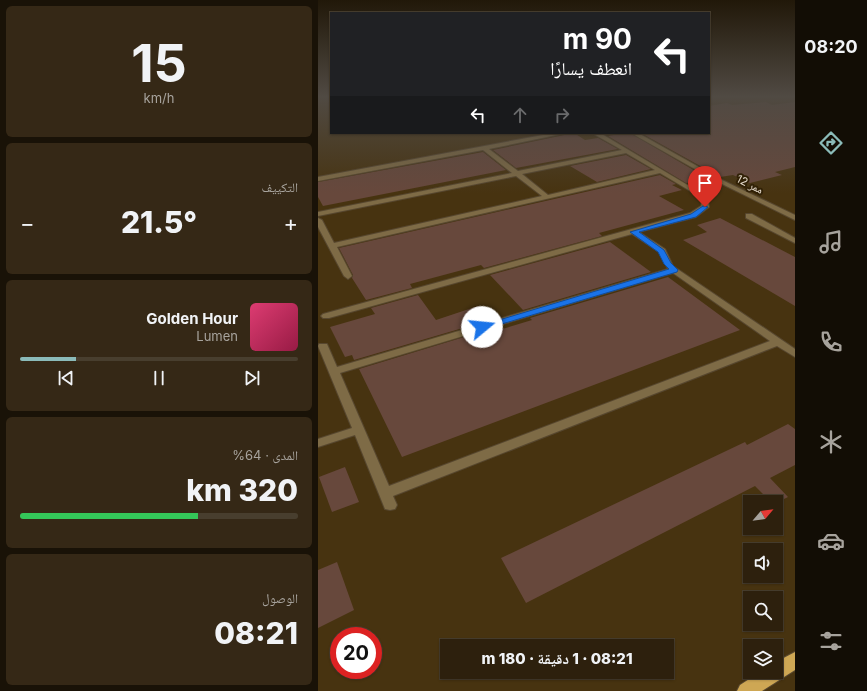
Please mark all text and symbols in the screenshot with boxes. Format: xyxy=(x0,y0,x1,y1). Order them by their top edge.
text: 90 m xyxy=(563,22,632,56)
icon: left xyxy=(646,28,698,80)
text: 15 xyxy=(131,32,187,95)
text: 08:20 xyxy=(804,36,858,57)
text: انعطف يسارًا xyxy=(550,58,632,79)
text: km/h xyxy=(144,90,174,106)
icon: left xyxy=(467,104,489,126)
icon: ahead xyxy=(509,104,531,126)
icon: right xyxy=(551,104,573,126)
icon: directions xyxy=(817,129,845,157)
pin xyxy=(688,166,722,207)
street label: ممر 12 xyxy=(734,171,766,197)
icon: arrive xyxy=(694,172,716,194)
text: التكييف xyxy=(262,179,298,195)
text: 21.5° xyxy=(121,204,197,240)
text: − xyxy=(20,210,35,236)
text: + xyxy=(283,210,298,236)
icon: music xyxy=(817,228,845,256)
position arrow xyxy=(461,306,503,348)
text: Golden Hour xyxy=(146,309,238,328)
text: Lumen xyxy=(196,328,238,344)
icon: phone xyxy=(817,328,845,356)
icon: previous xyxy=(55,367,77,389)
icon: pause xyxy=(148,367,170,389)
icon: next xyxy=(241,367,263,389)
icon: climate xyxy=(817,428,845,456)
text: المدى · 64% xyxy=(232,447,298,463)
text: 320 km xyxy=(186,472,298,508)
north arrow xyxy=(743,495,783,535)
map controls xyxy=(743,495,783,679)
icon: car xyxy=(817,527,845,555)
button: sound xyxy=(743,543,783,583)
text: الوصول xyxy=(262,590,298,606)
button: search xyxy=(743,591,783,631)
text: 08:21 xyxy=(214,615,298,651)
speed limit sign: 20 xyxy=(330,627,382,679)
icon: filters xyxy=(817,627,845,655)
button: layers xyxy=(743,639,783,679)
text: 08:21 · 1 دقيقة · 180 m xyxy=(481,649,633,668)

